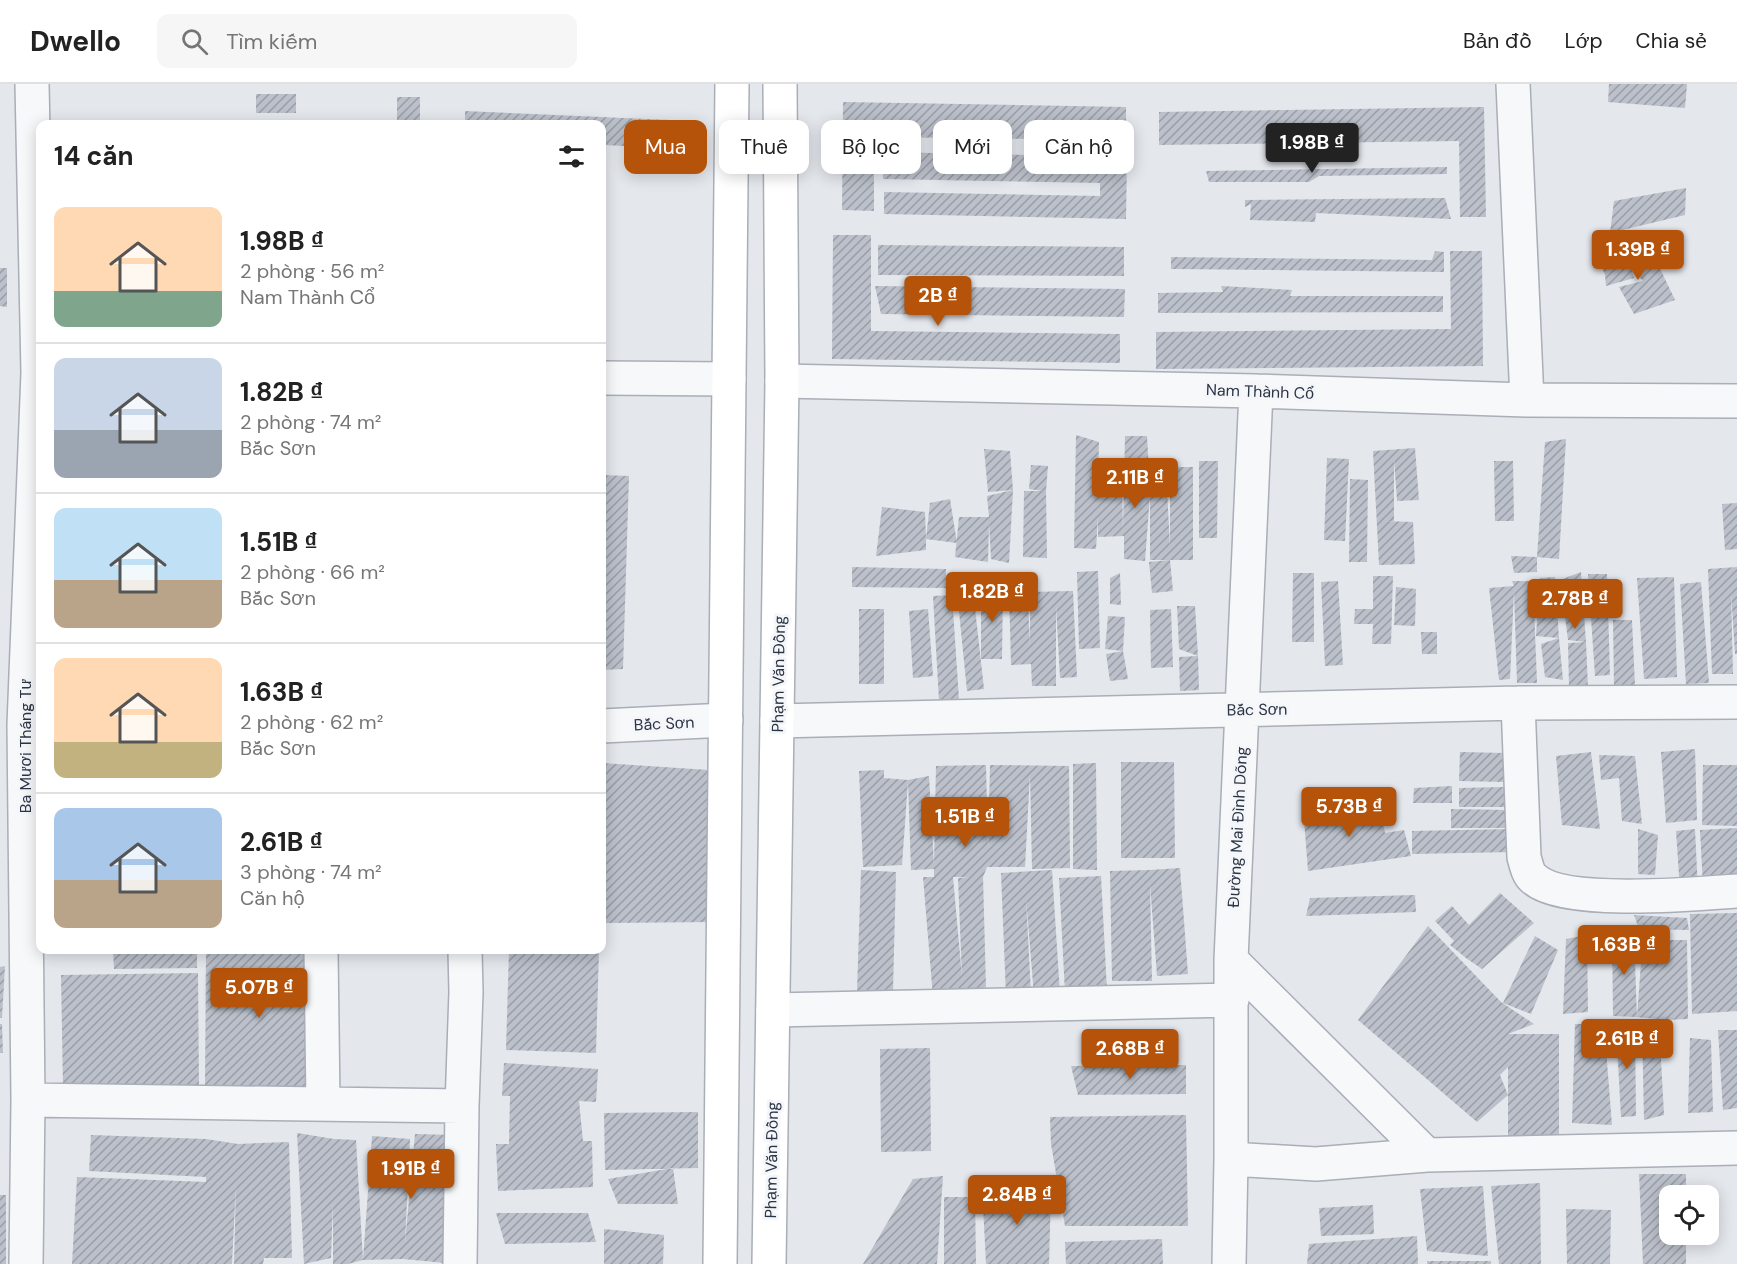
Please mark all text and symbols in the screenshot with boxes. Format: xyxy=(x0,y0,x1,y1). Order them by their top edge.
search box xyxy=(157,14,577,68)
text: Dwello xyxy=(30,23,121,60)
icon: search xyxy=(178,25,211,58)
text: Tìm kiếm xyxy=(226,27,317,56)
text: Bản đồ xyxy=(1463,27,1532,55)
text: Lớp xyxy=(1565,27,1603,55)
text: Chia sẻ xyxy=(1636,27,1707,55)
chip: Mua xyxy=(624,120,707,174)
chip: Thuê xyxy=(719,120,809,174)
chip: Bộ lọc xyxy=(821,120,921,174)
chip: Mới xyxy=(933,120,1012,174)
chip: Căn hộ xyxy=(1024,120,1134,174)
pin: 1.98B ₫ xyxy=(1257,123,1367,174)
text: 1.98B ₫ xyxy=(1280,129,1344,155)
text: 14 căn xyxy=(54,139,134,173)
icon: filters xyxy=(555,140,588,173)
text: 1.98B ₫ xyxy=(240,224,324,258)
pin: 1.39B ₫ xyxy=(1583,230,1693,281)
icon: home xyxy=(102,231,174,303)
text: 1.39B ₫ xyxy=(1606,236,1670,262)
text: 2 phòng · 56 m² xyxy=(240,258,384,284)
pin: 2B ₫ xyxy=(902,276,974,327)
text: 2B ₫ xyxy=(918,282,958,308)
text: Nam Thành Cổ xyxy=(240,284,375,310)
text: 1.82B ₫ xyxy=(240,375,323,409)
street label: Nam Thành Cổ xyxy=(1206,379,1314,404)
icon: home xyxy=(102,382,174,454)
text: 2 phòng · 74 m² xyxy=(240,409,381,435)
text: Bắc Sơn xyxy=(240,435,316,461)
pin: 2.11B ₫ xyxy=(1080,458,1190,509)
text: 2.11B ₫ xyxy=(1106,464,1164,490)
text: 1.51B ₫ xyxy=(240,525,318,559)
icon: home xyxy=(102,532,174,604)
text: 2 phòng · 66 m² xyxy=(240,559,385,585)
pin: 1.82B ₫ xyxy=(937,572,1047,623)
text: 1.82B ₫ xyxy=(960,578,1024,604)
pin: 2.78B ₫ xyxy=(1520,579,1630,630)
text: Bắc Sơn xyxy=(240,585,316,611)
text: 2.78B ₫ xyxy=(1542,585,1608,611)
street label: Phạm Văn Đồng xyxy=(767,615,790,733)
text: 1.63B ₫ xyxy=(240,675,323,709)
street label: Ba Mươi Tháng Tư xyxy=(15,679,36,813)
icon: home xyxy=(102,682,174,754)
street label: Bắc Sơn xyxy=(1226,698,1288,721)
text: 2 phòng · 62 m² xyxy=(240,709,383,735)
street label: Bắc Sơn xyxy=(633,711,695,736)
text: Bắc Sơn xyxy=(240,735,316,761)
street label: Đường Mai Đình Dõng xyxy=(1223,746,1252,908)
pin: 5.73B ₫ xyxy=(1294,787,1404,838)
text: 5.73B ₫ xyxy=(1315,793,1383,819)
pin: 1.51B ₫ xyxy=(910,797,1020,848)
text: 1.51B ₫ xyxy=(935,803,995,829)
text: 2.61B ₫ xyxy=(240,825,323,859)
icon: home xyxy=(102,832,174,904)
text: 3 phòng · 74 m² xyxy=(240,859,382,885)
text: Căn hộ xyxy=(240,885,305,911)
pin: 1.63B ₫ xyxy=(1569,925,1679,976)
text: 1.63B ₫ xyxy=(1592,931,1656,957)
pin: 5.07B ₫ xyxy=(204,968,314,1019)
text: 5.07B ₫ xyxy=(224,974,294,1000)
pin: 2.61B ₫ xyxy=(1572,1019,1682,1070)
text: 2.61B ₫ xyxy=(1595,1025,1659,1051)
pin: 2.68B ₫ xyxy=(1075,1029,1185,1080)
text: 2.68B ₫ xyxy=(1095,1035,1165,1061)
street label: Phạm Văn Đồng xyxy=(760,1101,783,1219)
pin: 1.91B ₫ xyxy=(356,1149,466,1200)
text: 1.91B ₫ xyxy=(381,1155,441,1181)
pin: 2.84B ₫ xyxy=(962,1175,1072,1226)
text: 2.84B ₫ xyxy=(982,1181,1052,1207)
map controls xyxy=(1659,1185,1719,1245)
button: locate xyxy=(1659,1185,1719,1245)

